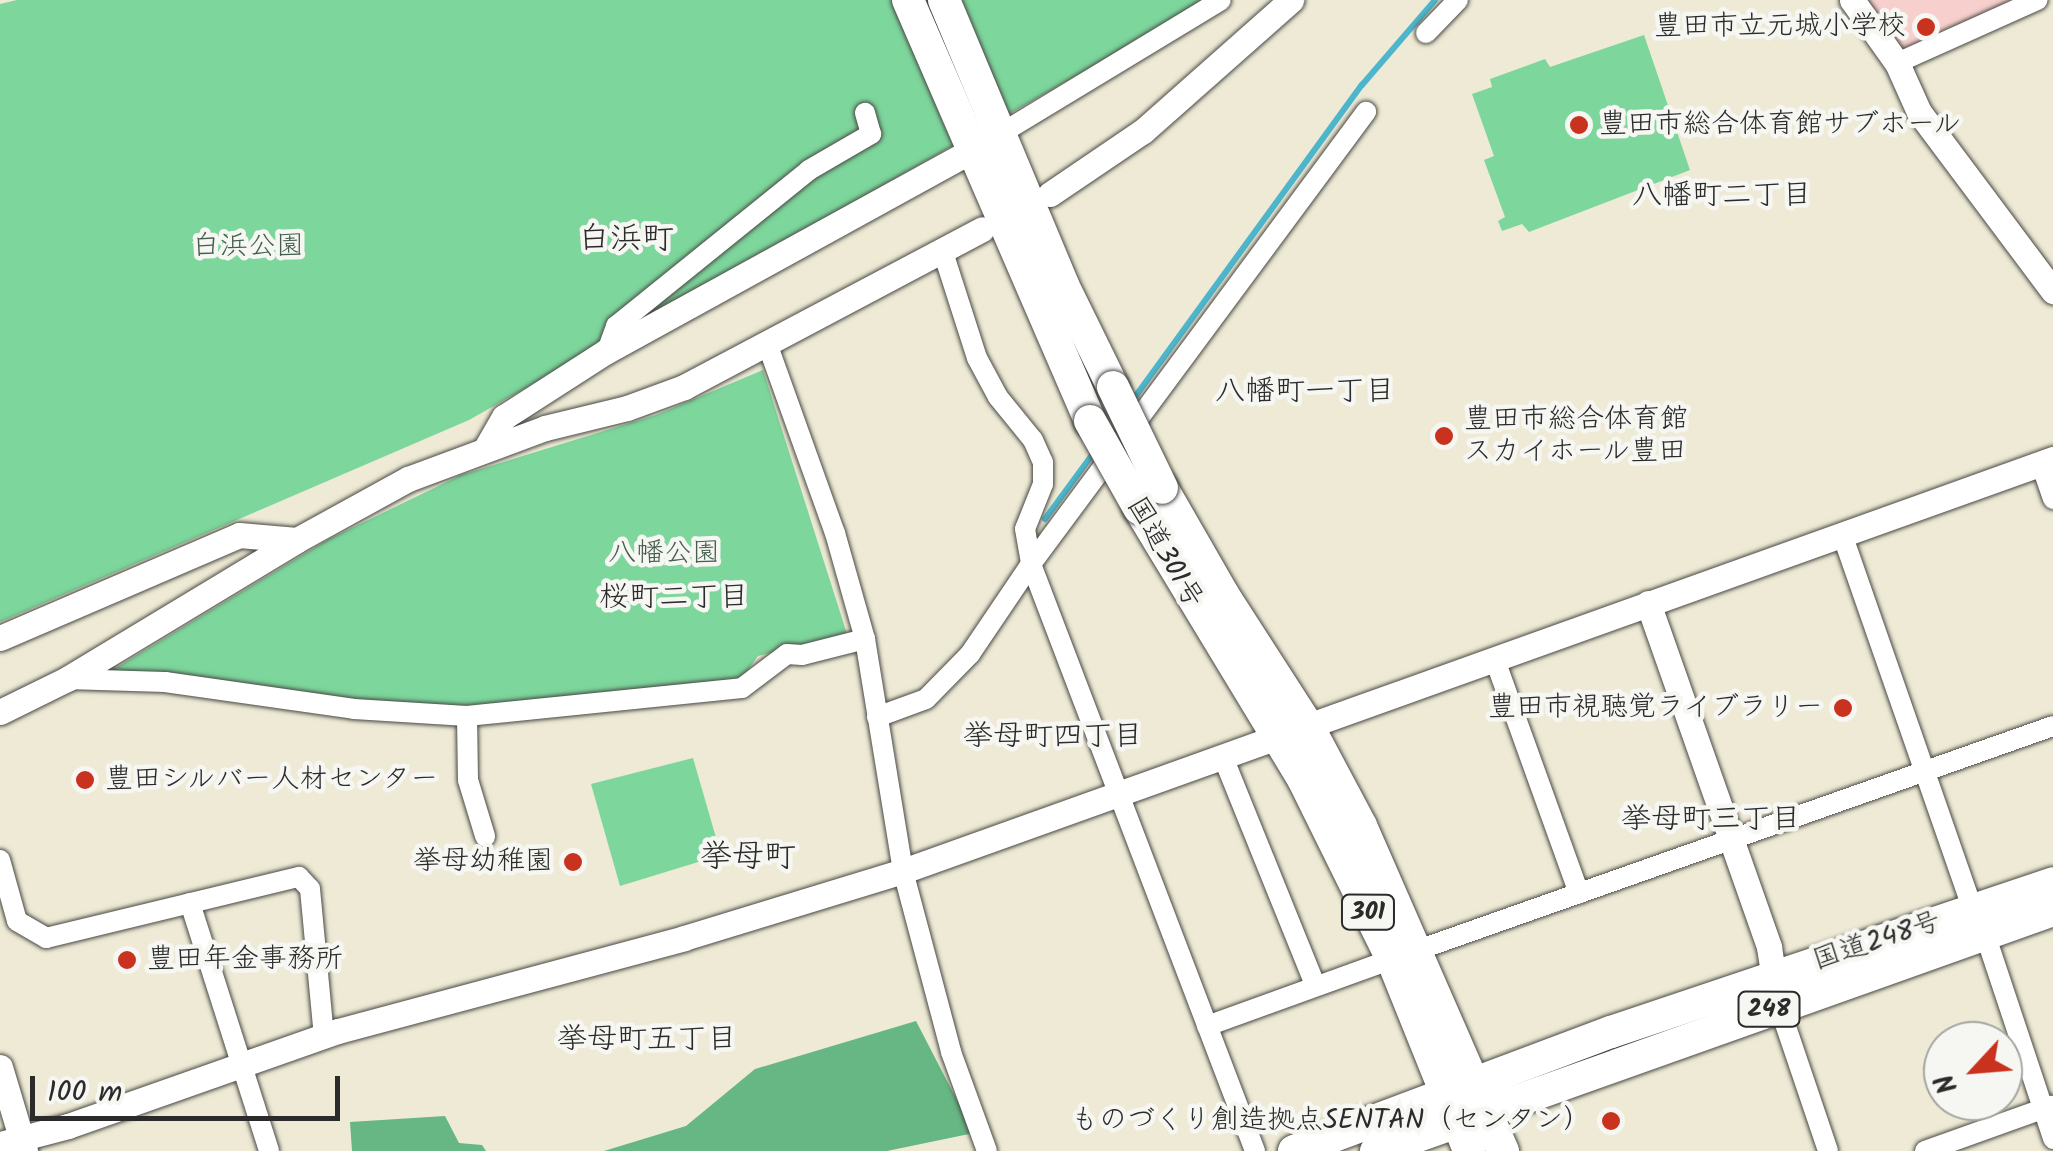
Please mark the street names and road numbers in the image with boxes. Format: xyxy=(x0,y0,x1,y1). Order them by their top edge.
street label: 国道301号 xyxy=(1119,491,1209,615)
road number: 301 xyxy=(1340,892,1396,932)
street label: 国道248号 xyxy=(1809,906,1945,978)
road number: 248 xyxy=(1736,989,1802,1029)

